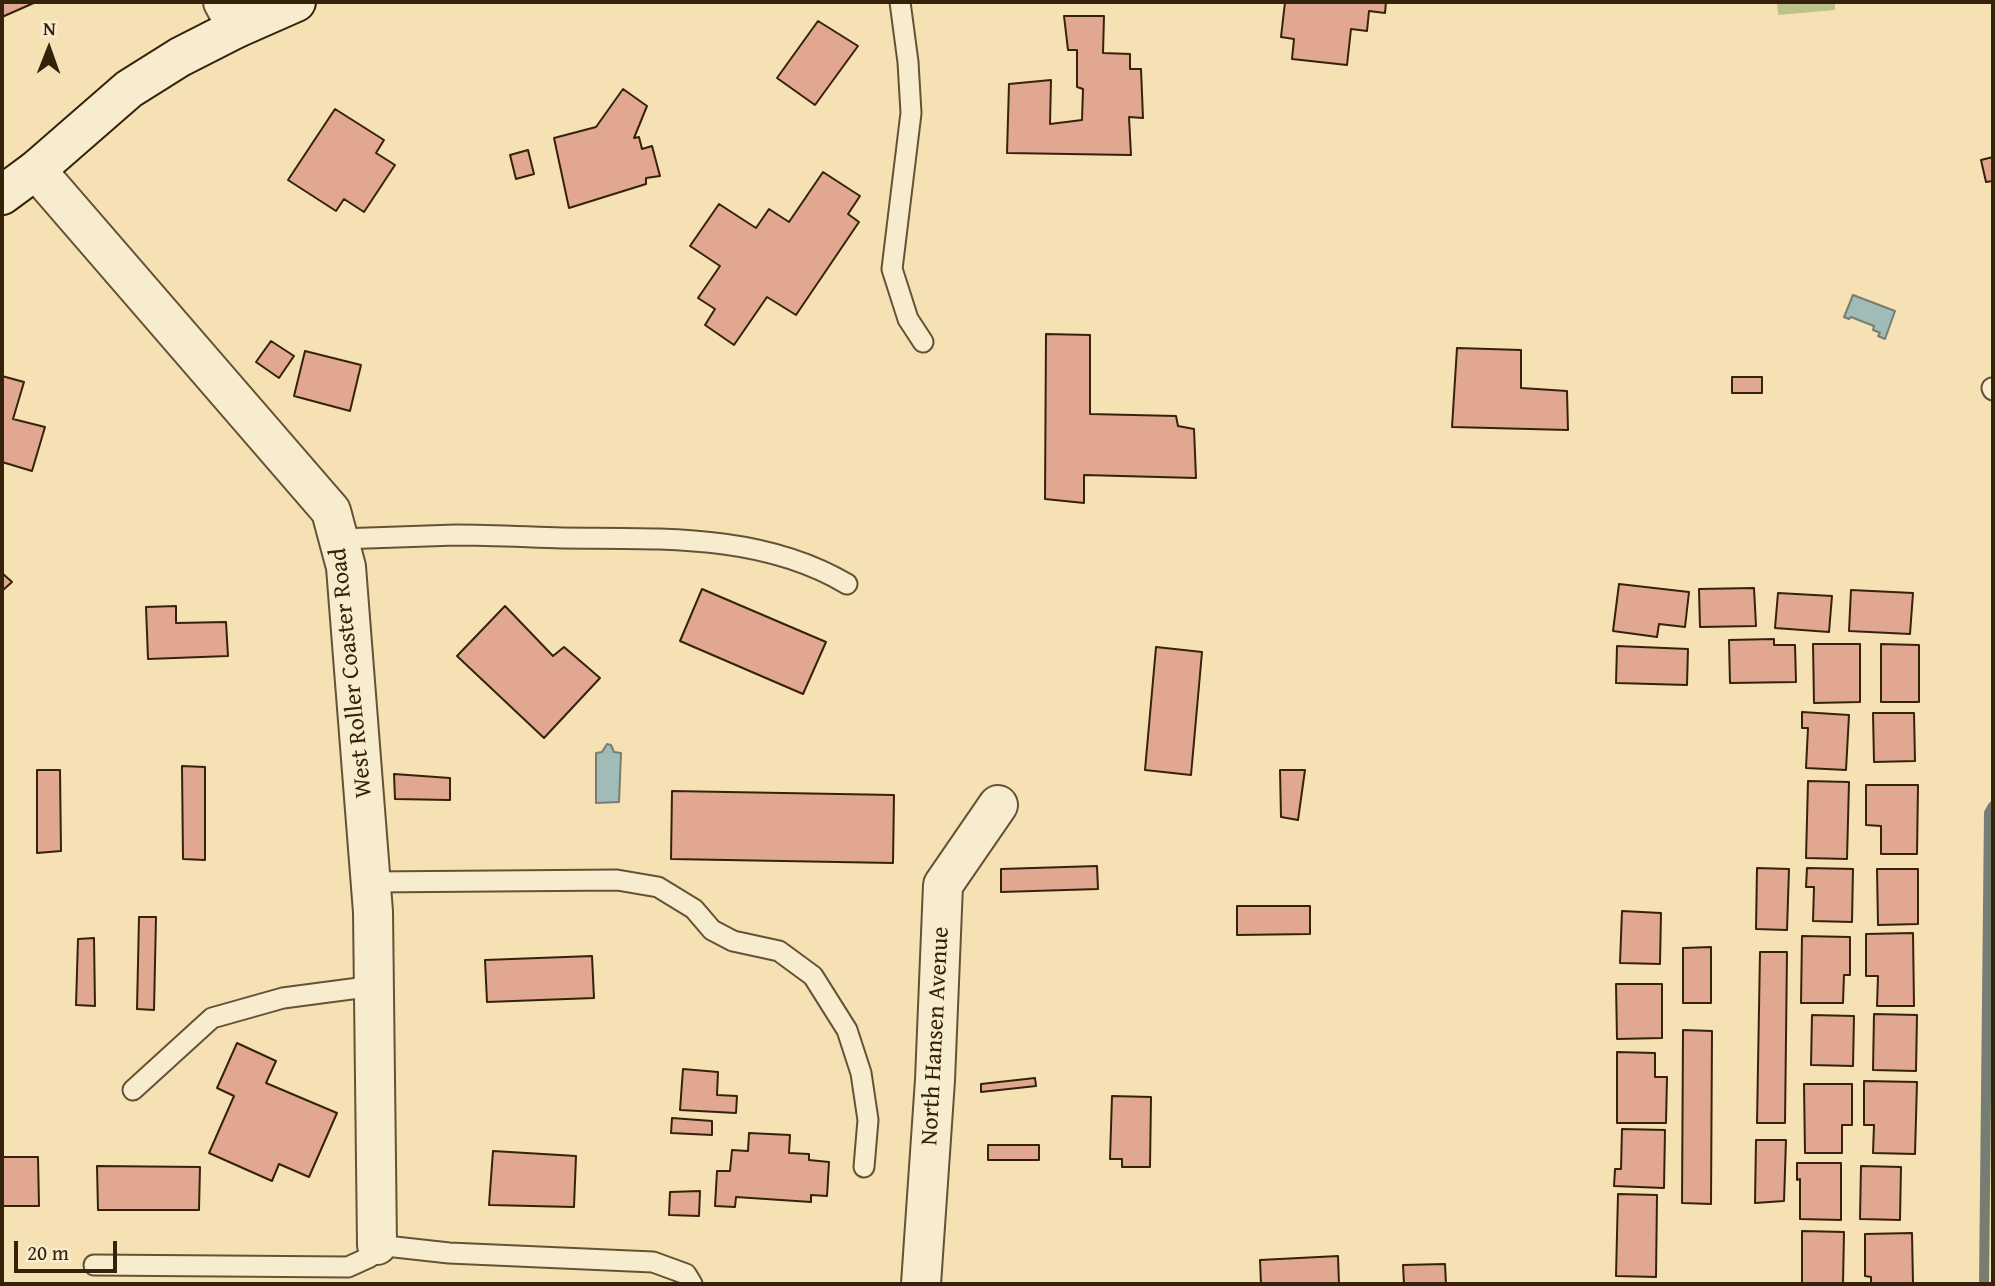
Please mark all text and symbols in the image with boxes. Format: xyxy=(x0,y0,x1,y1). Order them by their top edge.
north arrow xyxy=(14,14,84,84)
text: N xyxy=(43,14,56,42)
street label: West Roller Coaster Road xyxy=(325,547,379,799)
street label: North Hansen Avenue xyxy=(916,926,956,1146)
scale bar xyxy=(18,1226,121,1270)
text: 20 m xyxy=(27,1237,69,1268)

